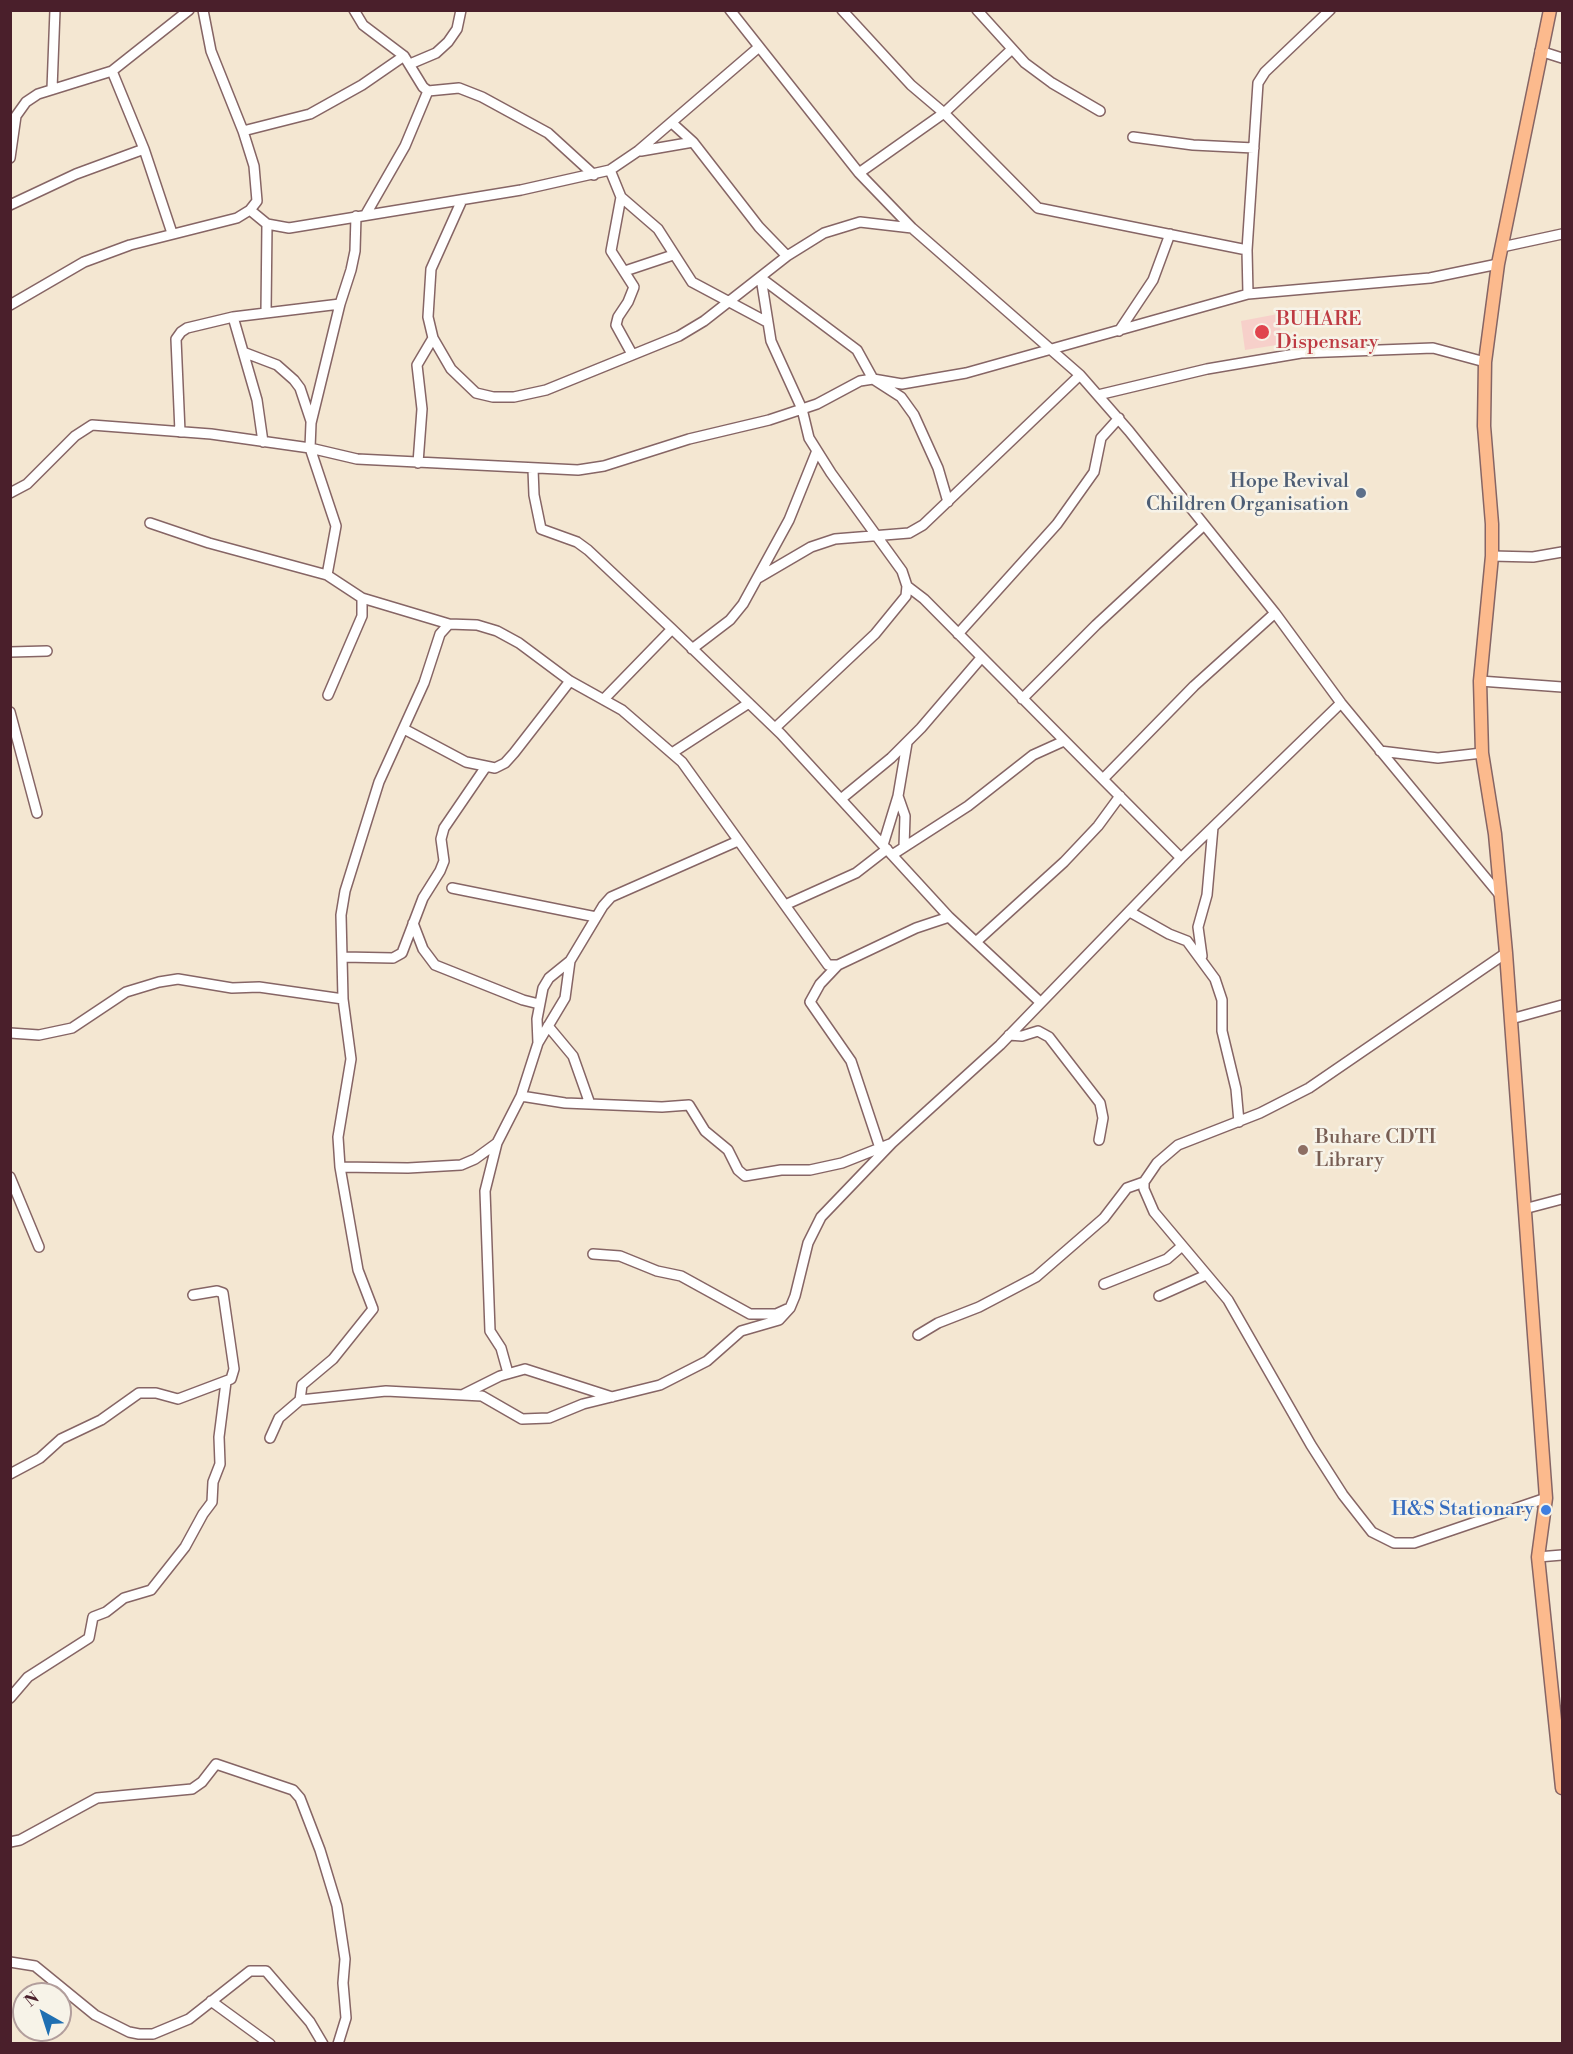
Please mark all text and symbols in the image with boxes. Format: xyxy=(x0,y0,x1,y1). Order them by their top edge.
place label: BUHARE Dispensary xyxy=(1276,308,1378,355)
marker: BUHARE Dispensary xyxy=(1253,323,1271,341)
place label: Hope Revival Children Organisation xyxy=(1146,470,1349,517)
marker: Hope Revival Children Organisation xyxy=(1354,486,1368,500)
place label: Buhare CDTI Library xyxy=(1315,1126,1436,1173)
marker: Buhare CDTI Library xyxy=(1296,1143,1310,1157)
place label: H&S Stationary xyxy=(1391,1498,1534,1522)
marker: H&S Stationary xyxy=(1539,1503,1553,1517)
north arrow xyxy=(12,1982,72,2042)
text: N xyxy=(21,1988,43,2011)

